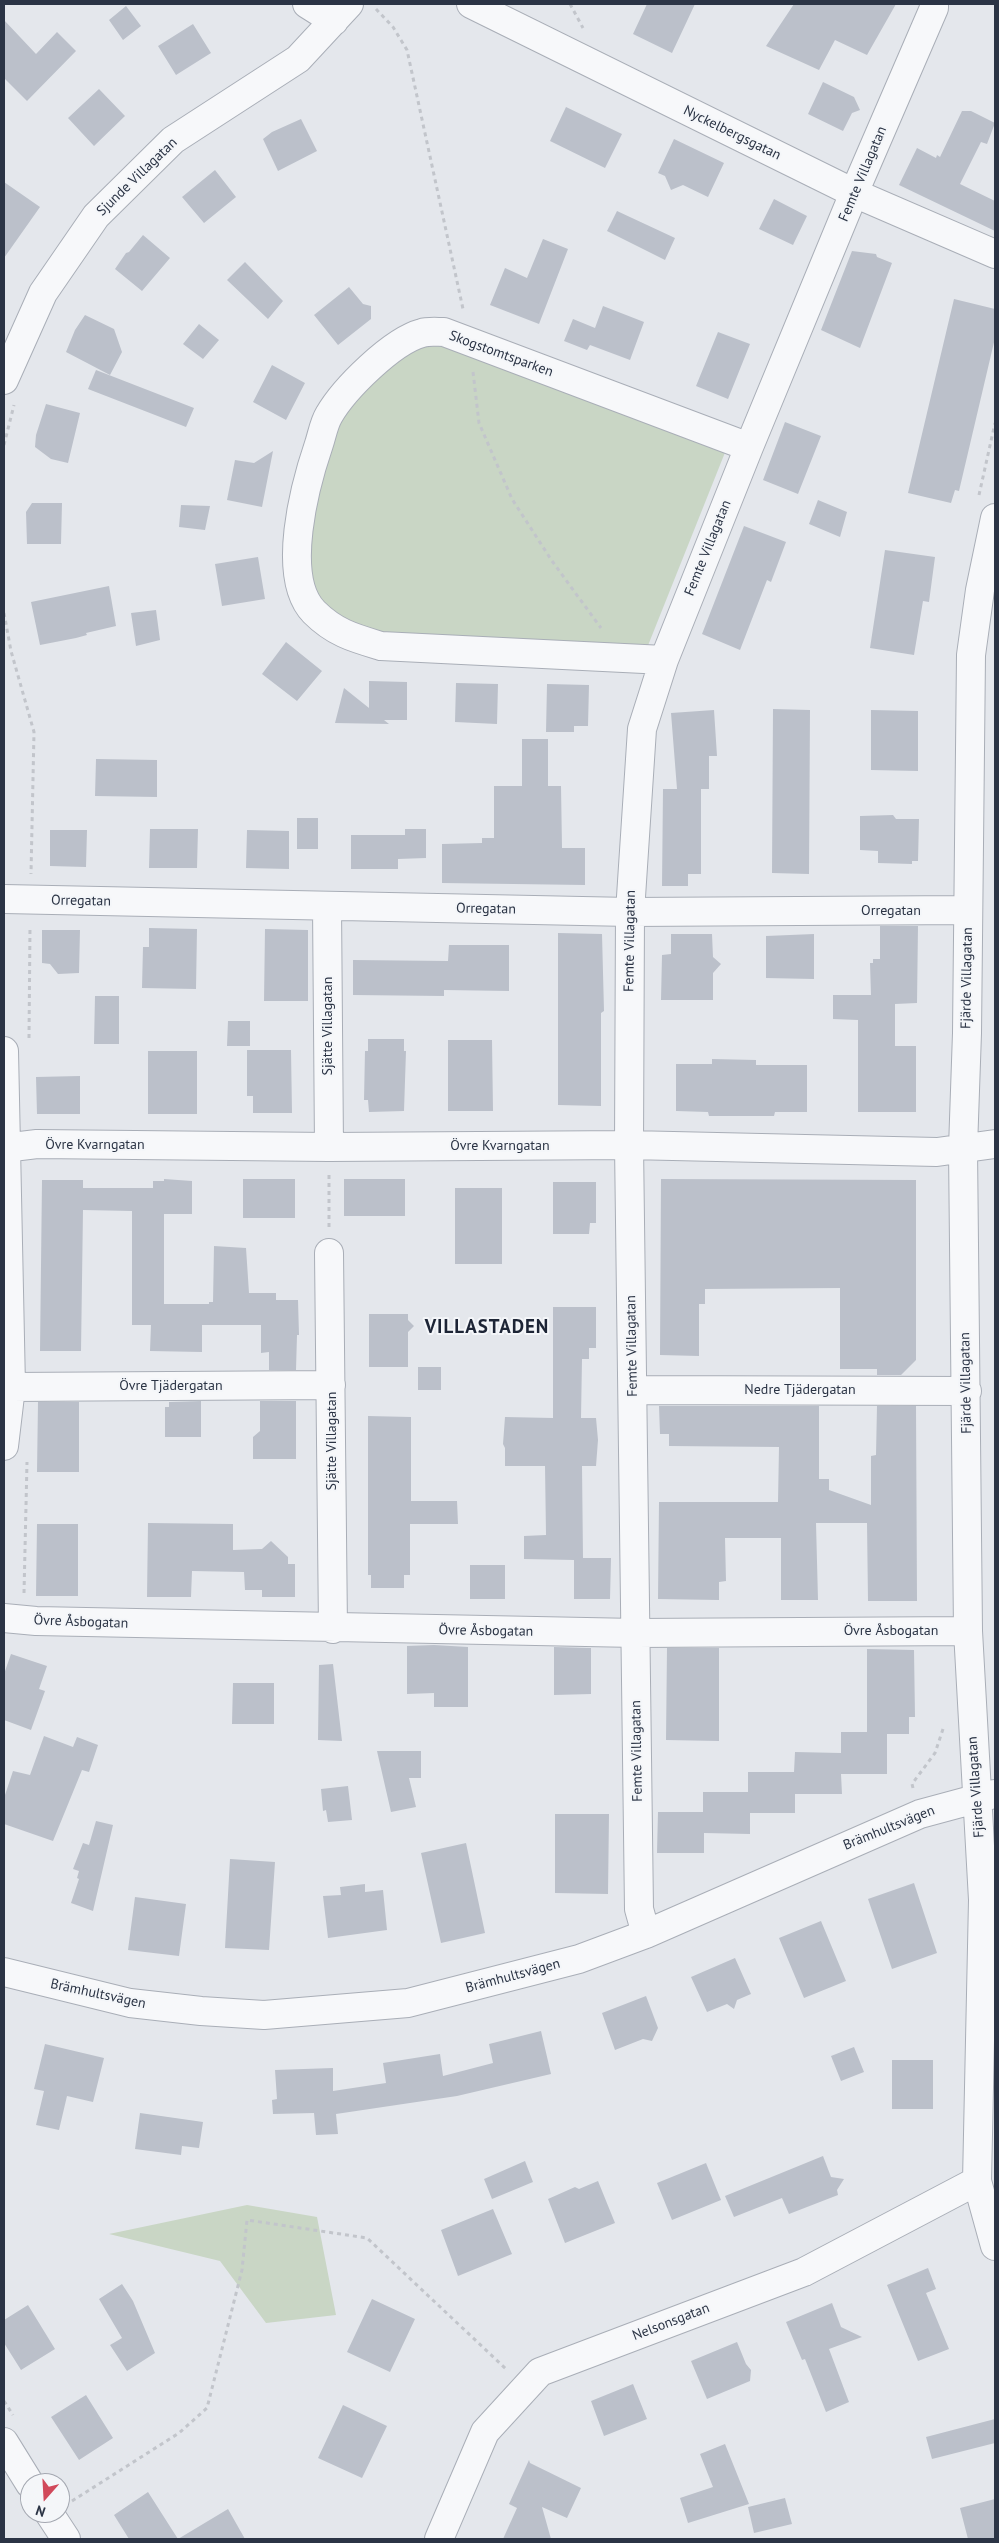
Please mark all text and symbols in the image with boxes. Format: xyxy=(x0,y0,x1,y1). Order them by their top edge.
street label: Nyckelbergsgatan xyxy=(680,102,784,164)
street label: Femte Villagatan xyxy=(835,124,891,224)
street label: Sjunde Villagatan xyxy=(93,134,181,220)
street label: Skogstomtsparken xyxy=(447,327,555,381)
street label: Femte Villagatan xyxy=(681,498,735,598)
street label: Femte Villagatan xyxy=(621,890,639,992)
street label: Orregatan xyxy=(51,892,111,910)
street label: Orregatan xyxy=(456,900,516,918)
street label: Orregatan xyxy=(861,903,921,919)
street label: Fjärde Villagatan xyxy=(958,927,976,1029)
street label: Sjätte Villagatan xyxy=(320,977,336,1075)
street label: Övre Kvarngatan xyxy=(45,1137,145,1153)
street label: Övre Kvarngatan xyxy=(450,1138,550,1154)
street label: Femte Villagatan xyxy=(623,1295,641,1397)
district label: VILLASTADEN xyxy=(423,1317,551,1339)
street label: Fjärde Villagatan xyxy=(957,1332,975,1434)
street label: Övre Tjädergatan xyxy=(119,1378,223,1394)
street label: Nedre Tjädergatan xyxy=(744,1382,856,1398)
street label: Sjätte Villagatan xyxy=(324,1392,340,1490)
street label: Övre Åsbogatan xyxy=(33,1612,129,1632)
street label: Övre Åsbogatan xyxy=(439,1622,533,1640)
street label: Övre Åsbogatan xyxy=(844,1623,938,1639)
street label: Femte Villagatan xyxy=(628,1700,646,1802)
street label: Fjärde Villagatan xyxy=(964,1736,988,1838)
street label: Brämhultsvägen xyxy=(841,1802,937,1854)
street label: Brämhultsvägen xyxy=(464,1955,562,1997)
street label: Brämhultsvägen xyxy=(49,1976,147,2012)
street label: Nelsonsgatan xyxy=(630,2300,712,2344)
north arrow xyxy=(20,2473,70,2523)
text: N xyxy=(33,2501,48,2521)

